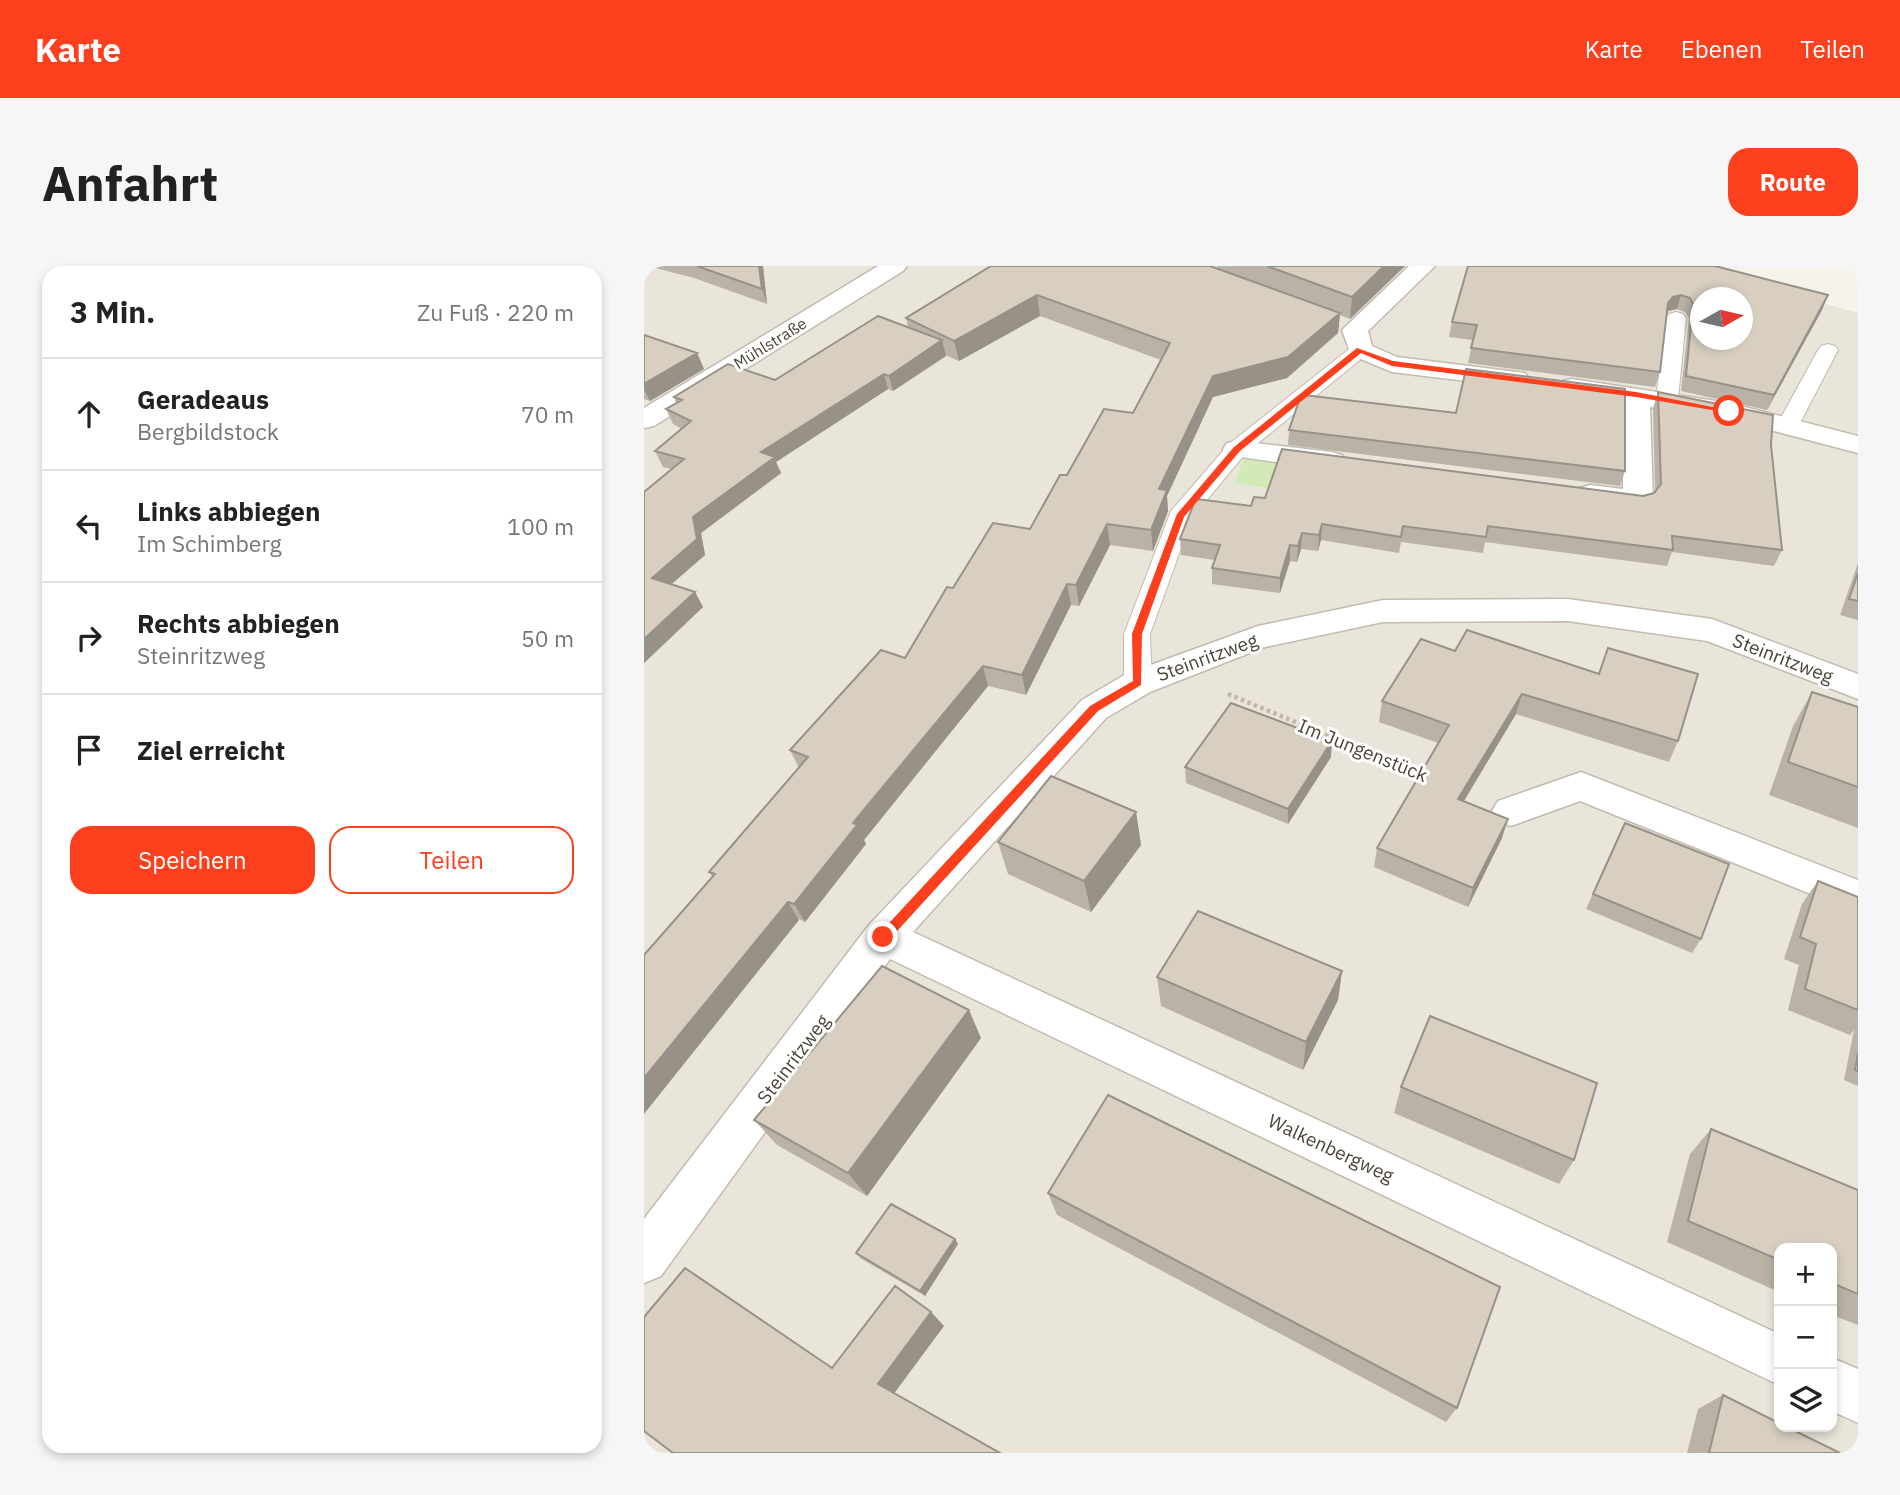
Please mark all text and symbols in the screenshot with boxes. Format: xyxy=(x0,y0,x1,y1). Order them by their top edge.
text: Karte xyxy=(35,28,121,71)
text: Karte xyxy=(1585,33,1643,65)
text: Ebenen xyxy=(1681,33,1762,65)
text: Teilen xyxy=(1800,33,1865,65)
button: Route xyxy=(1728,148,1858,216)
text: Anfahrt xyxy=(42,151,218,214)
north arrow xyxy=(1690,287,1753,350)
text: 3 Min. xyxy=(70,292,155,331)
text: Zu Fuß · 220 m xyxy=(417,297,574,327)
street label: Mühlstraße xyxy=(730,313,810,373)
text: Geradeaus xyxy=(137,382,269,416)
icon: ahead xyxy=(70,395,108,433)
route start xyxy=(1713,395,1744,426)
text: 70 m xyxy=(521,399,574,429)
text: Bergbildstock xyxy=(137,416,279,446)
text: Links abbiegen xyxy=(137,494,320,528)
icon: left xyxy=(70,507,108,545)
text: 100 m xyxy=(507,511,574,541)
text: Im Schimberg xyxy=(137,528,282,558)
text: Rechts abbiegen xyxy=(137,606,340,640)
icon: right xyxy=(70,619,108,657)
text: 50 m xyxy=(521,623,574,653)
street label: Steinritzweg xyxy=(1153,628,1261,686)
street label: Steinritzweg xyxy=(1729,628,1837,688)
text: Steinritzweg xyxy=(137,640,265,670)
street label: Im Jungenstück xyxy=(1295,713,1431,787)
icon: arrive xyxy=(70,731,108,769)
text: Ziel erreicht xyxy=(137,733,285,767)
button: Speichern xyxy=(70,826,315,894)
button: Teilen xyxy=(329,826,574,894)
route end xyxy=(867,921,898,952)
street label: Steinritzweg xyxy=(752,1010,834,1108)
street label: Walkenbergweg xyxy=(1264,1108,1398,1188)
map controls xyxy=(1774,1243,1837,1432)
button: + xyxy=(1774,1243,1837,1306)
button: − xyxy=(1774,1306,1837,1369)
button: layers xyxy=(1774,1369,1837,1432)

